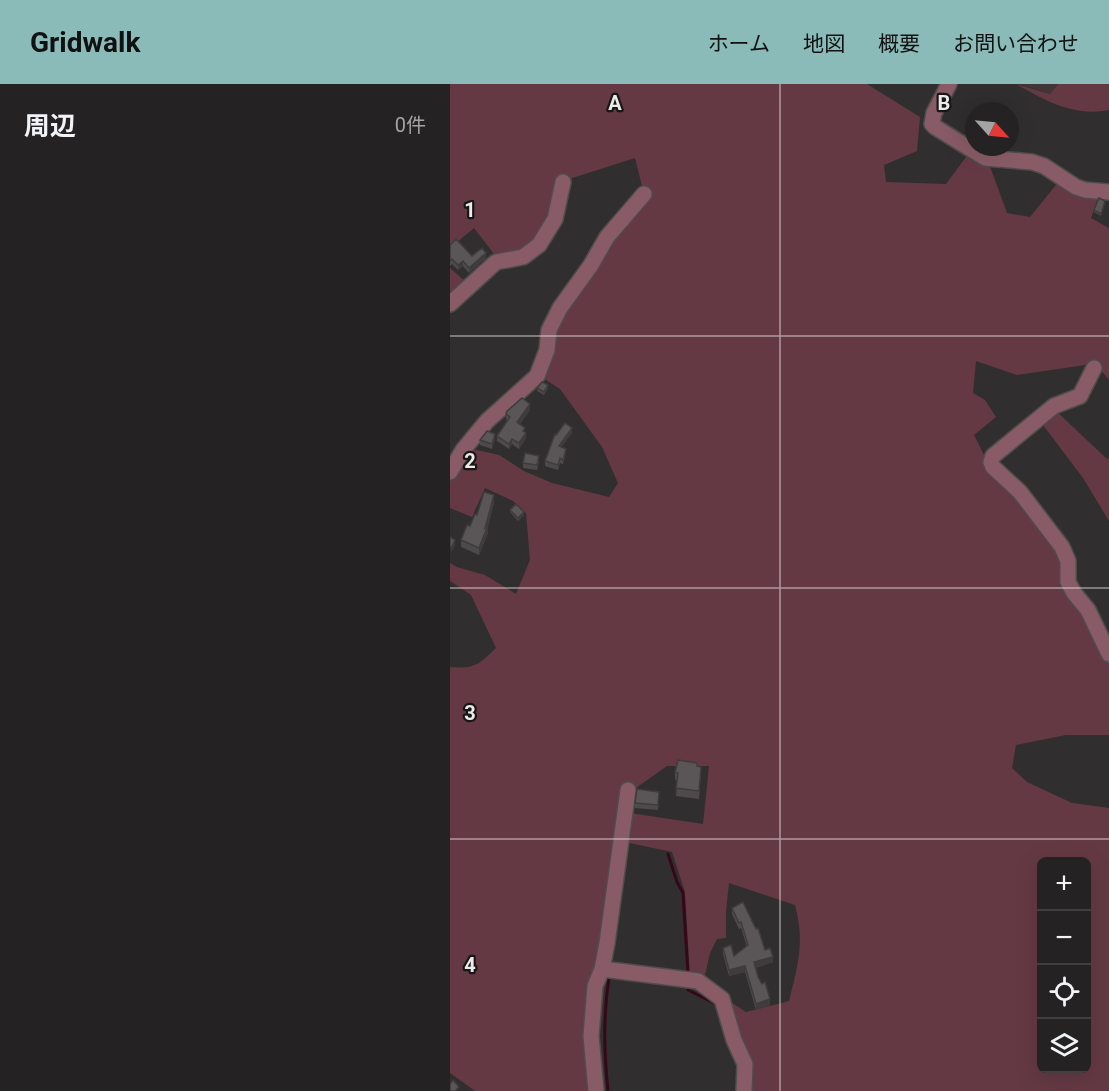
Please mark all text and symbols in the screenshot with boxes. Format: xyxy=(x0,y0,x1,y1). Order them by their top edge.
text: Gridwalk xyxy=(30,26,140,59)
text: ホーム xyxy=(708,32,770,56)
text: 地図 xyxy=(803,32,845,56)
text: 概要 xyxy=(878,32,920,56)
text: お問い合わせ xyxy=(953,32,1079,56)
text: A xyxy=(608,91,622,115)
text: B xyxy=(938,91,950,115)
north arrow xyxy=(965,102,1019,156)
text: 周辺 xyxy=(24,111,76,141)
text: 0件 xyxy=(395,113,426,137)
text: 1 xyxy=(464,198,476,222)
text: 2 xyxy=(464,449,476,473)
text: 3 xyxy=(464,701,476,725)
map controls xyxy=(1037,857,1091,1073)
button: + xyxy=(1037,857,1091,911)
button: − xyxy=(1037,911,1091,965)
text: 4 xyxy=(464,953,476,977)
button: locate xyxy=(1037,965,1091,1019)
button: layers xyxy=(1037,1019,1091,1073)

